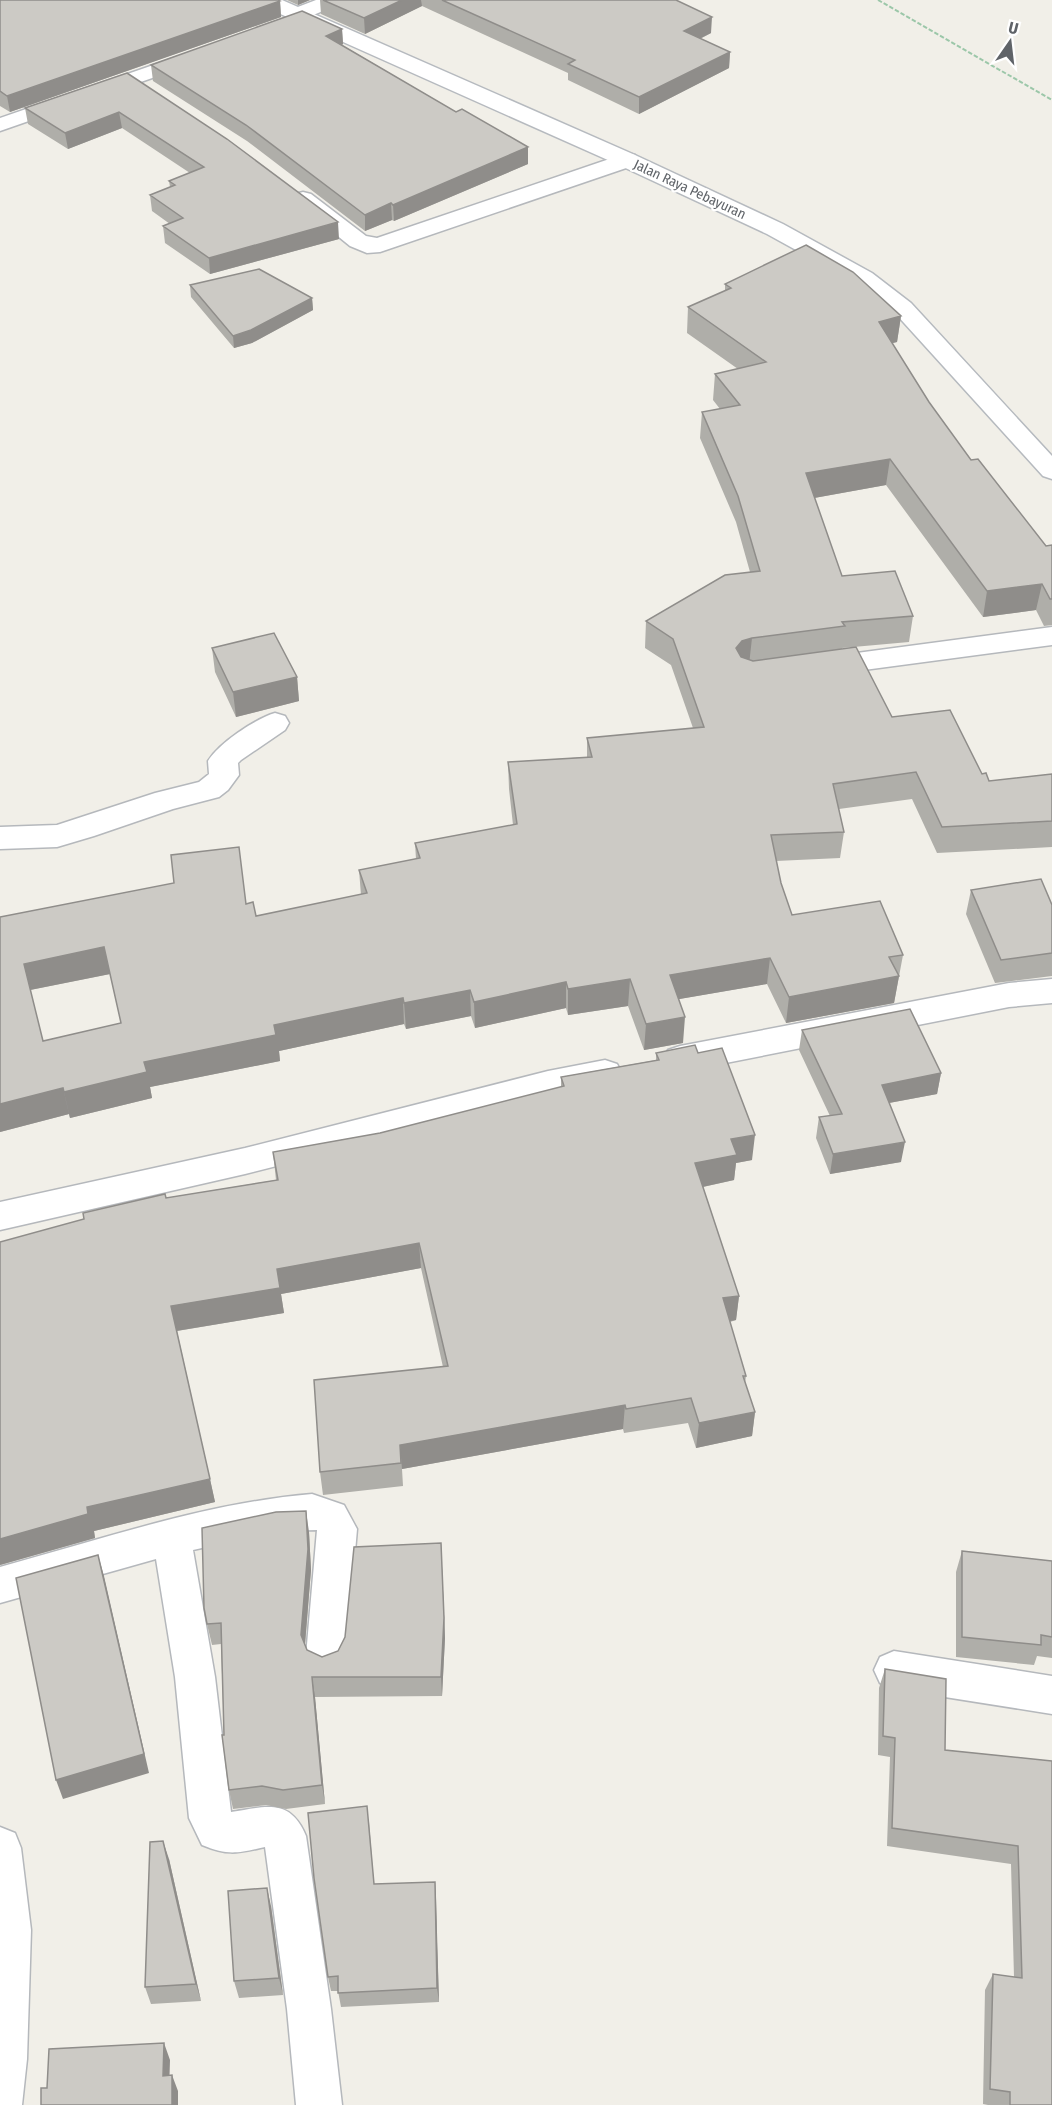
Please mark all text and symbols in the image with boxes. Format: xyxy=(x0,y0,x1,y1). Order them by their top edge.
north arrow xyxy=(980,12,1040,72)
text: U xyxy=(1007,18,1020,38)
street label: Jalan Raya Pebayuran xyxy=(631,156,749,223)

